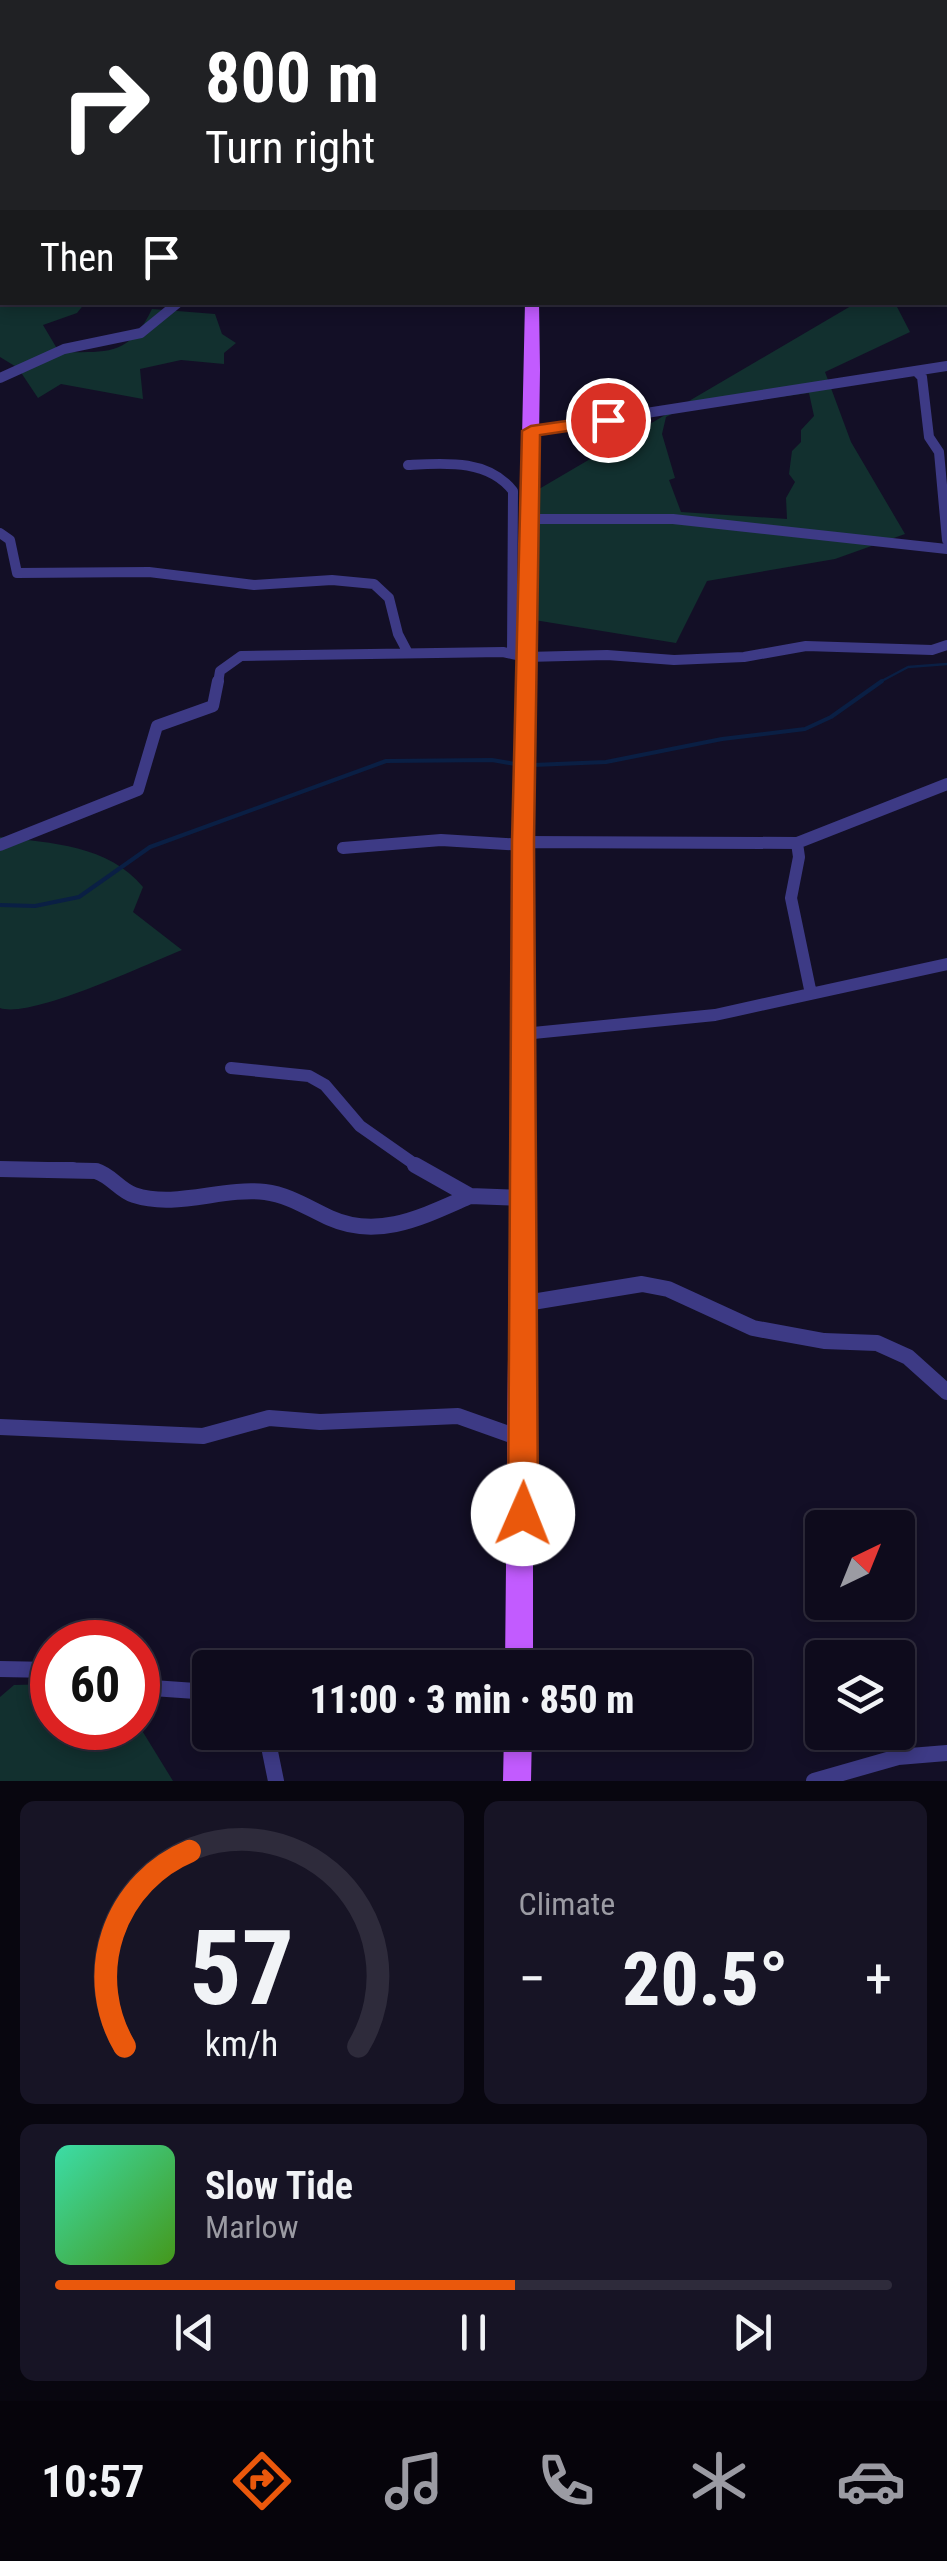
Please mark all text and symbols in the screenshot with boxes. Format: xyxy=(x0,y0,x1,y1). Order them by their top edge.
text: 800 m xyxy=(205,37,379,119)
icon: right xyxy=(40,40,170,170)
text: Turn right xyxy=(205,121,375,174)
icon: arrive xyxy=(134,230,189,285)
text: Then xyxy=(40,236,114,280)
pin xyxy=(566,378,651,463)
icon: arrive xyxy=(581,393,636,448)
position arrow xyxy=(471,1462,575,1566)
north arrow xyxy=(805,1510,915,1620)
map controls xyxy=(805,1510,915,1750)
speed limit sign: 60 xyxy=(30,1620,160,1750)
button: layers xyxy=(805,1640,915,1750)
text: 11:00 · 3 min · 850 m xyxy=(310,1678,634,1722)
text: Climate xyxy=(519,1885,615,1923)
text: 57 xyxy=(189,1908,294,2029)
text: 20.5° xyxy=(622,1935,788,2023)
text: − xyxy=(519,1947,546,2011)
text: + xyxy=(865,1947,892,2011)
text: km/h xyxy=(205,2023,279,2065)
text: Slow Tide xyxy=(205,2164,353,2208)
text: Marlow xyxy=(205,2208,298,2246)
icon: previous xyxy=(167,2305,222,2360)
icon: pause xyxy=(446,2305,501,2360)
icon: next xyxy=(725,2305,780,2360)
icon: directions xyxy=(227,2446,297,2516)
icon: music xyxy=(379,2446,449,2516)
icon: phone xyxy=(531,2446,601,2516)
icon: climate xyxy=(684,2446,754,2516)
icon: car xyxy=(836,2446,906,2516)
text: 10:57 xyxy=(41,2455,144,2508)

